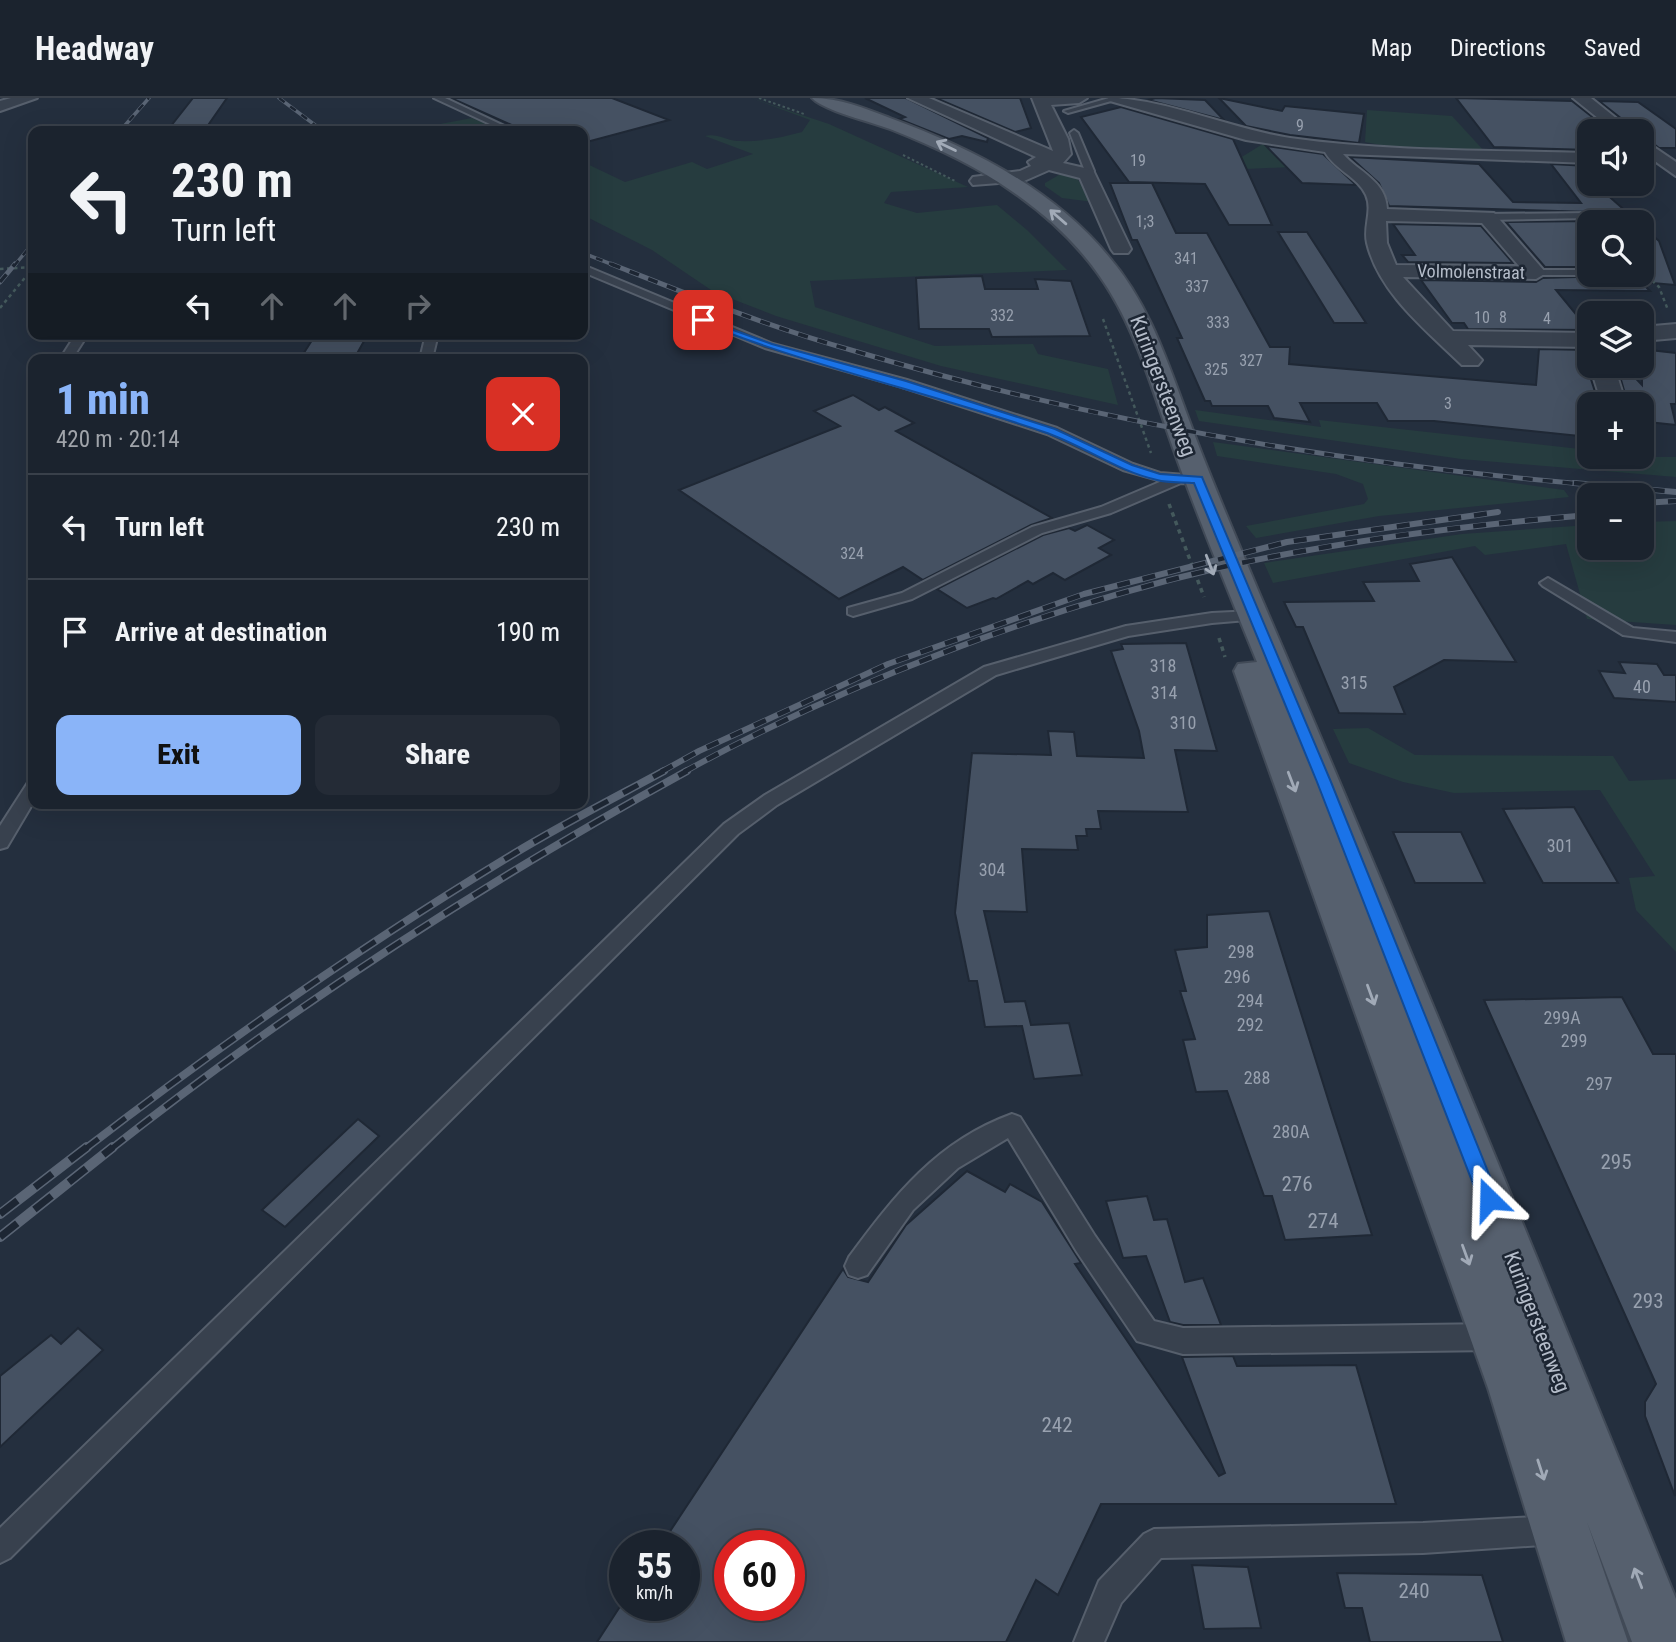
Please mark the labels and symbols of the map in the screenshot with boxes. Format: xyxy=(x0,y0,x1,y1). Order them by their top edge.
house number: 9 xyxy=(1296,116,1304,135)
one-way arrow xyxy=(936,139,956,153)
house number: 19 xyxy=(1130,151,1146,170)
one-way arrow xyxy=(1049,209,1067,225)
house number: 1;3 xyxy=(1135,212,1155,231)
house number: 341 xyxy=(1174,249,1198,268)
street label: Volmolenstraat xyxy=(1417,260,1525,283)
house number: 337 xyxy=(1185,277,1209,296)
pin xyxy=(673,290,733,350)
house number: 332 xyxy=(990,306,1014,325)
house number: 10 xyxy=(1474,308,1490,327)
house number: 8 xyxy=(1499,308,1507,327)
house number: 4 xyxy=(1543,309,1551,328)
street label: Kuringersteenweg xyxy=(1125,312,1201,460)
house number: 333 xyxy=(1206,313,1230,332)
house number: 327 xyxy=(1239,351,1263,370)
house number: 325 xyxy=(1204,360,1228,379)
house number: 3 xyxy=(1444,394,1452,413)
house number: 324 xyxy=(840,544,864,563)
one-way arrow xyxy=(1204,553,1217,575)
house number: 318 xyxy=(1150,655,1176,676)
house number: 315 xyxy=(1341,672,1367,693)
house number: 40 xyxy=(1633,676,1651,697)
house number: 314 xyxy=(1151,682,1177,703)
house number: 310 xyxy=(1170,712,1196,733)
one-way arrow xyxy=(1287,771,1299,793)
house number: 301 xyxy=(1547,835,1573,856)
house number: 304 xyxy=(979,859,1005,880)
house number: 298 xyxy=(1228,941,1254,962)
house number: 296 xyxy=(1224,966,1250,987)
one-way arrow xyxy=(1366,984,1379,1006)
house number: 294 xyxy=(1237,990,1263,1011)
house number: 299A xyxy=(1543,1007,1581,1028)
house number: 292 xyxy=(1237,1014,1263,1035)
house number: 299 xyxy=(1561,1030,1587,1051)
house number: 288 xyxy=(1244,1067,1270,1088)
house number: 297 xyxy=(1586,1073,1612,1094)
house number: 280A xyxy=(1272,1121,1310,1142)
house number: 295 xyxy=(1600,1150,1632,1174)
position arrow xyxy=(1452,1162,1526,1236)
house number: 276 xyxy=(1281,1172,1313,1196)
house number: 274 xyxy=(1307,1209,1339,1233)
one-way arrow xyxy=(1461,1243,1473,1265)
street label: Kuringersteenweg xyxy=(1499,1248,1575,1396)
house number: 293 xyxy=(1632,1289,1664,1313)
house number: 242 xyxy=(1041,1413,1073,1437)
one-way arrow xyxy=(1536,1458,1548,1480)
speed limit sign: 60 xyxy=(714,1530,805,1621)
one-way arrow xyxy=(1631,1568,1643,1590)
house number: 240 xyxy=(1398,1579,1430,1603)

